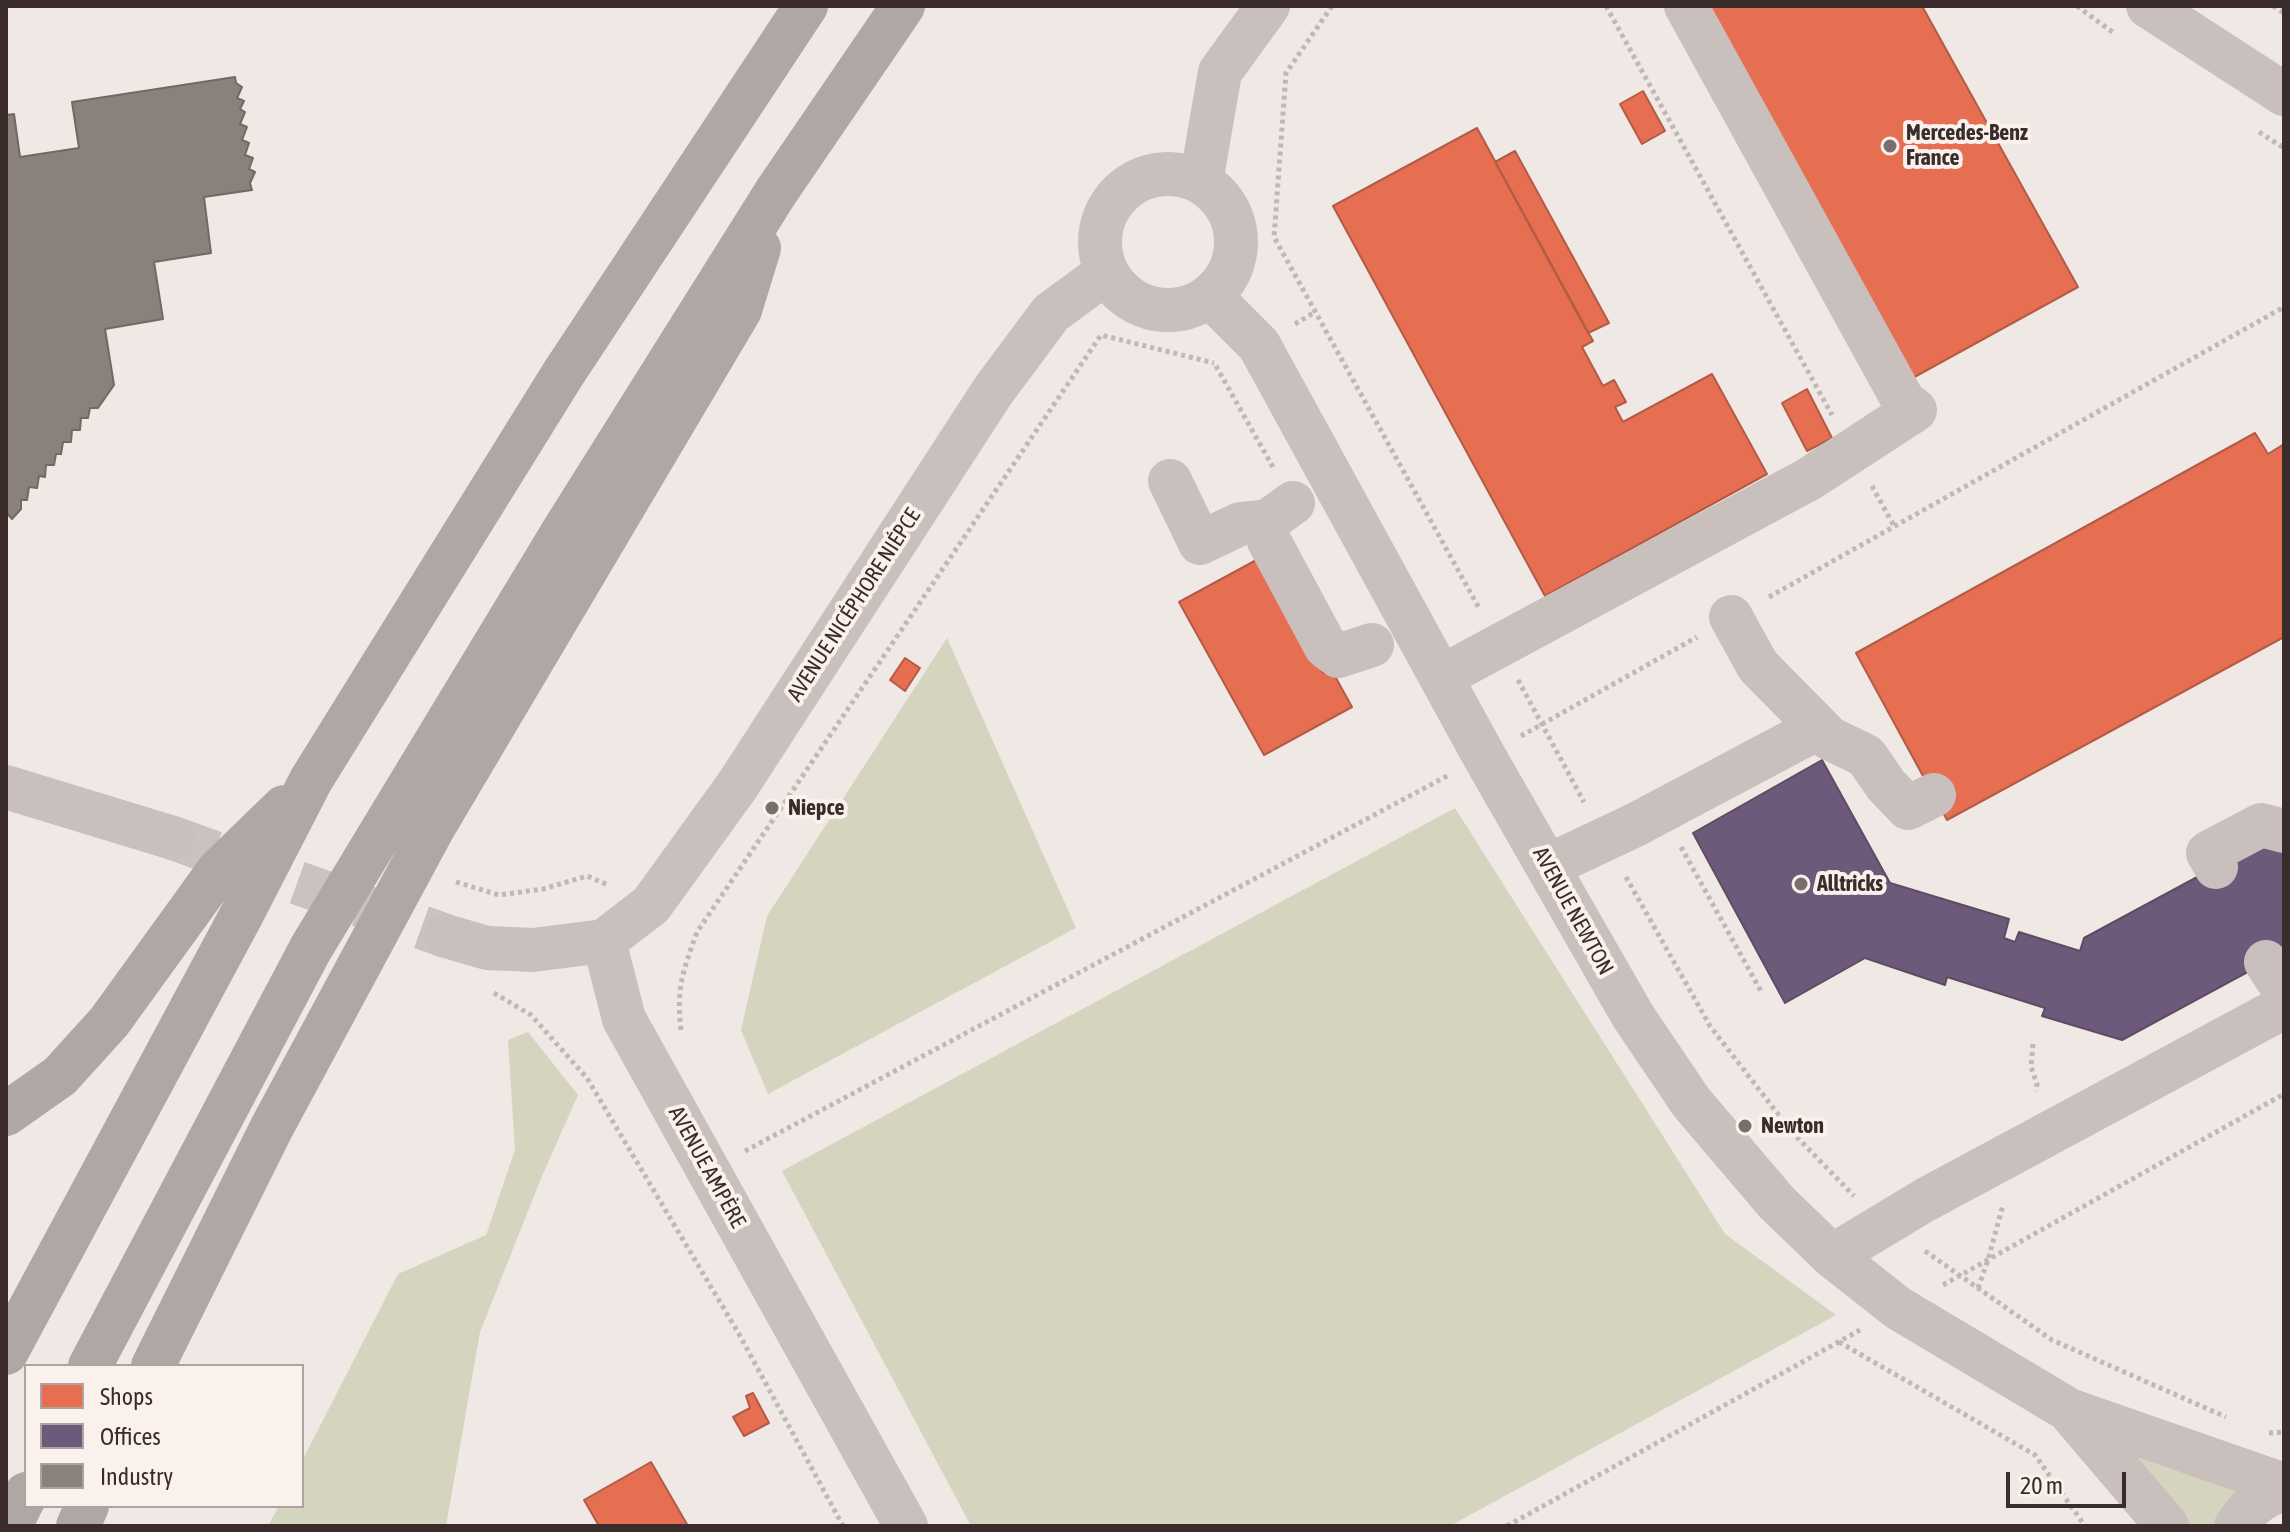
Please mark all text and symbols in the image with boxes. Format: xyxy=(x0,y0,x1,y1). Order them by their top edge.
place label: Mercedes-Benz France xyxy=(1906,120,2028,172)
marker: Mercedes-Benz France xyxy=(1881,137,1899,155)
street label: AVENUE NICÉPHORE NIÉPCE xyxy=(782,504,926,706)
place label: Niepce xyxy=(788,795,845,821)
marker: Niepce xyxy=(763,799,781,817)
street label: AVENUE NEWTON xyxy=(1527,842,1619,980)
place label: Alltricks xyxy=(1817,871,1883,897)
marker: Alltricks xyxy=(1792,875,1810,893)
street label: AVENUE AMPÈRE xyxy=(663,1102,751,1232)
place label: Newton xyxy=(1761,1113,1824,1139)
marker: Newton xyxy=(1736,1117,1754,1135)
legend xyxy=(24,1364,304,1508)
text: Shops xyxy=(100,1383,153,1410)
text: Offices xyxy=(100,1423,161,1450)
scale bar xyxy=(2010,1456,2130,1506)
text: Industry xyxy=(100,1463,173,1490)
text: 20 m xyxy=(2020,1472,2063,1499)

